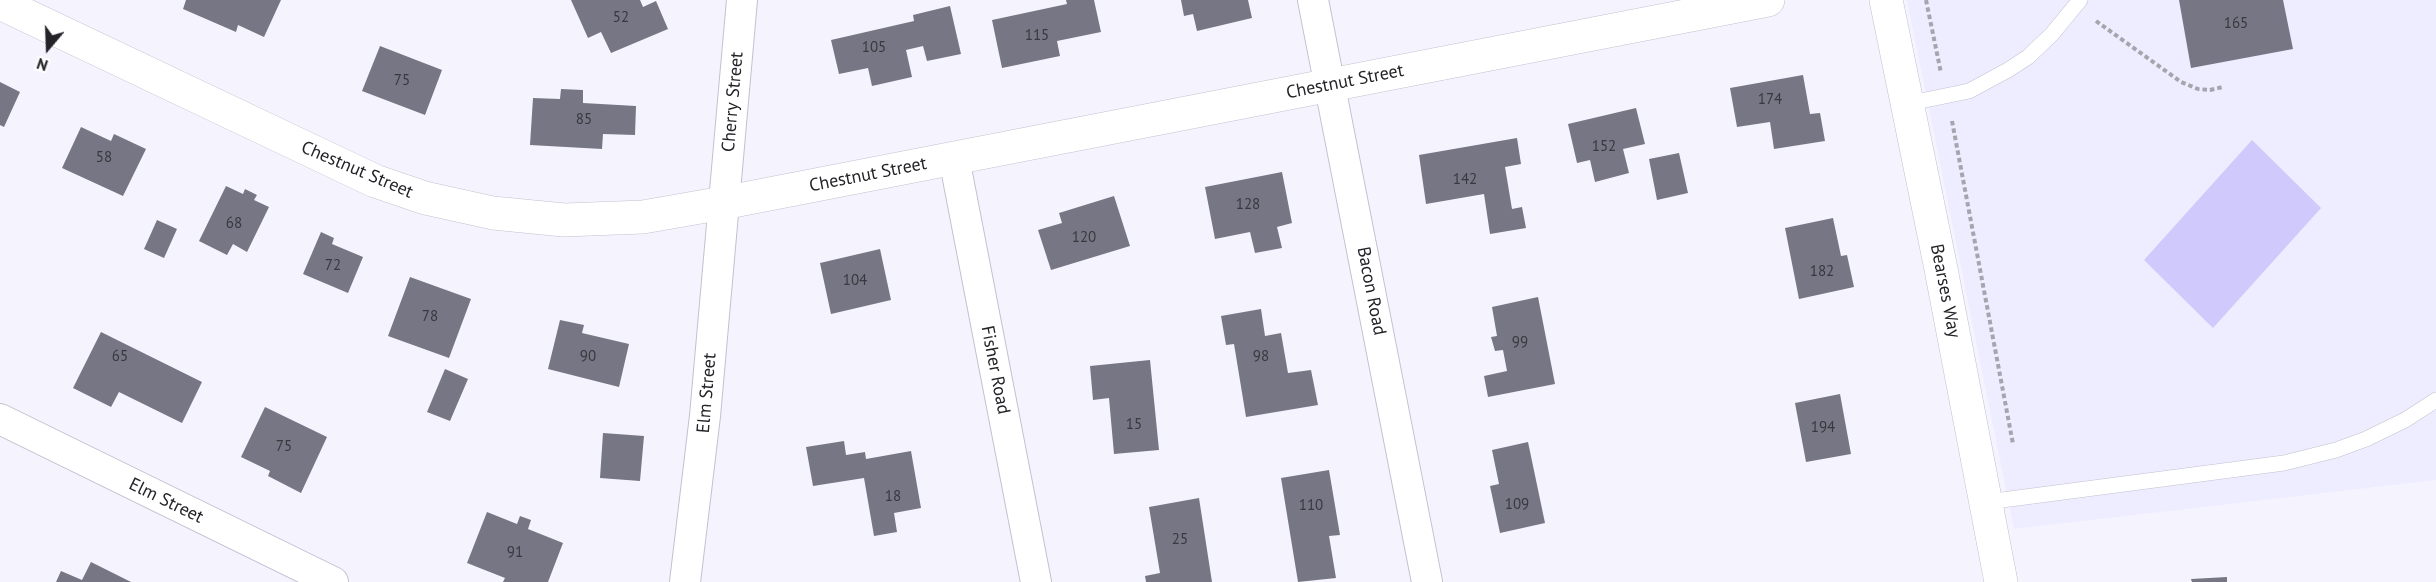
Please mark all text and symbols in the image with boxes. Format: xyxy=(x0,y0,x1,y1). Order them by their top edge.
house number: 52 xyxy=(613,9,629,27)
house number: 165 xyxy=(2224,15,2248,33)
north arrow xyxy=(18,18,78,78)
house number: 115 xyxy=(1025,27,1049,45)
house number: 105 xyxy=(862,39,886,57)
street label: Cherry Street xyxy=(718,51,748,153)
text: N xyxy=(34,54,50,76)
street label: Chestnut Street xyxy=(1284,60,1406,104)
house number: 75 xyxy=(394,72,410,90)
house number: 174 xyxy=(1758,91,1782,109)
house number: 85 xyxy=(576,111,592,129)
street label: Chestnut Street xyxy=(298,137,416,203)
house number: 152 xyxy=(1592,138,1616,156)
house number: 58 xyxy=(96,149,112,167)
street label: Chestnut Street xyxy=(807,153,929,197)
house number: 142 xyxy=(1453,171,1477,189)
house number: 128 xyxy=(1236,196,1260,214)
house number: 68 xyxy=(226,215,242,233)
house number: 120 xyxy=(1072,229,1096,247)
street label: Bearses Way xyxy=(1925,242,1965,340)
street label: Bacon Road xyxy=(1352,245,1390,337)
house number: 72 xyxy=(325,257,341,275)
house number: 182 xyxy=(1810,263,1834,281)
house number: 104 xyxy=(843,272,867,290)
house number: 78 xyxy=(422,308,438,326)
street label: Fisher Road xyxy=(976,324,1014,416)
house number: 99 xyxy=(1512,334,1528,352)
house number: 65 xyxy=(112,348,128,366)
house number: 90 xyxy=(580,348,596,366)
house number: 98 xyxy=(1253,348,1269,366)
street label: Elm Street xyxy=(693,352,721,434)
house number: 15 xyxy=(1126,416,1142,434)
house number: 194 xyxy=(1811,419,1835,437)
house number: 75 xyxy=(276,438,292,456)
street label: Elm Street xyxy=(125,474,207,528)
house number: 18 xyxy=(885,488,901,506)
house number: 109 xyxy=(1505,496,1529,514)
house number: 110 xyxy=(1299,497,1323,515)
house number: 25 xyxy=(1172,531,1188,549)
house number: 91 xyxy=(507,544,523,562)

